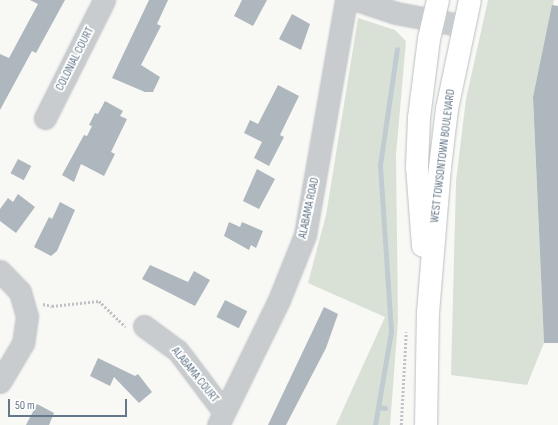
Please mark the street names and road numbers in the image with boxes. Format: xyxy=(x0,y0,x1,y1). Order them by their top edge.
street label: COLONIAL COURT xyxy=(53,25,97,93)
street label: WEST TOWSONTOWN BOULEVARD xyxy=(428,88,458,224)
street label: ALABAMA ROAD xyxy=(296,176,322,240)
street label: ALABAMA COURT xyxy=(168,344,222,406)

